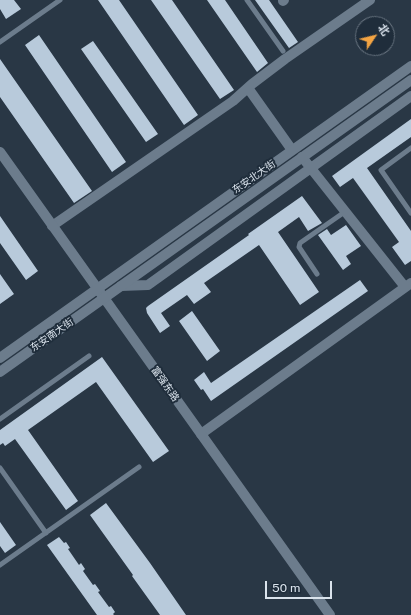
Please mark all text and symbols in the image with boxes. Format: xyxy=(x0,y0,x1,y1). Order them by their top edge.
north arrow xyxy=(355,16,395,56)
text: 北 xyxy=(376,22,392,38)
street label: 东安北大街 xyxy=(230,158,278,196)
street label: 东安南大街 xyxy=(28,316,76,354)
street label: 富强东路 xyxy=(149,364,181,404)
scale bar xyxy=(267,573,334,599)
text: 50 m xyxy=(272,581,300,595)

